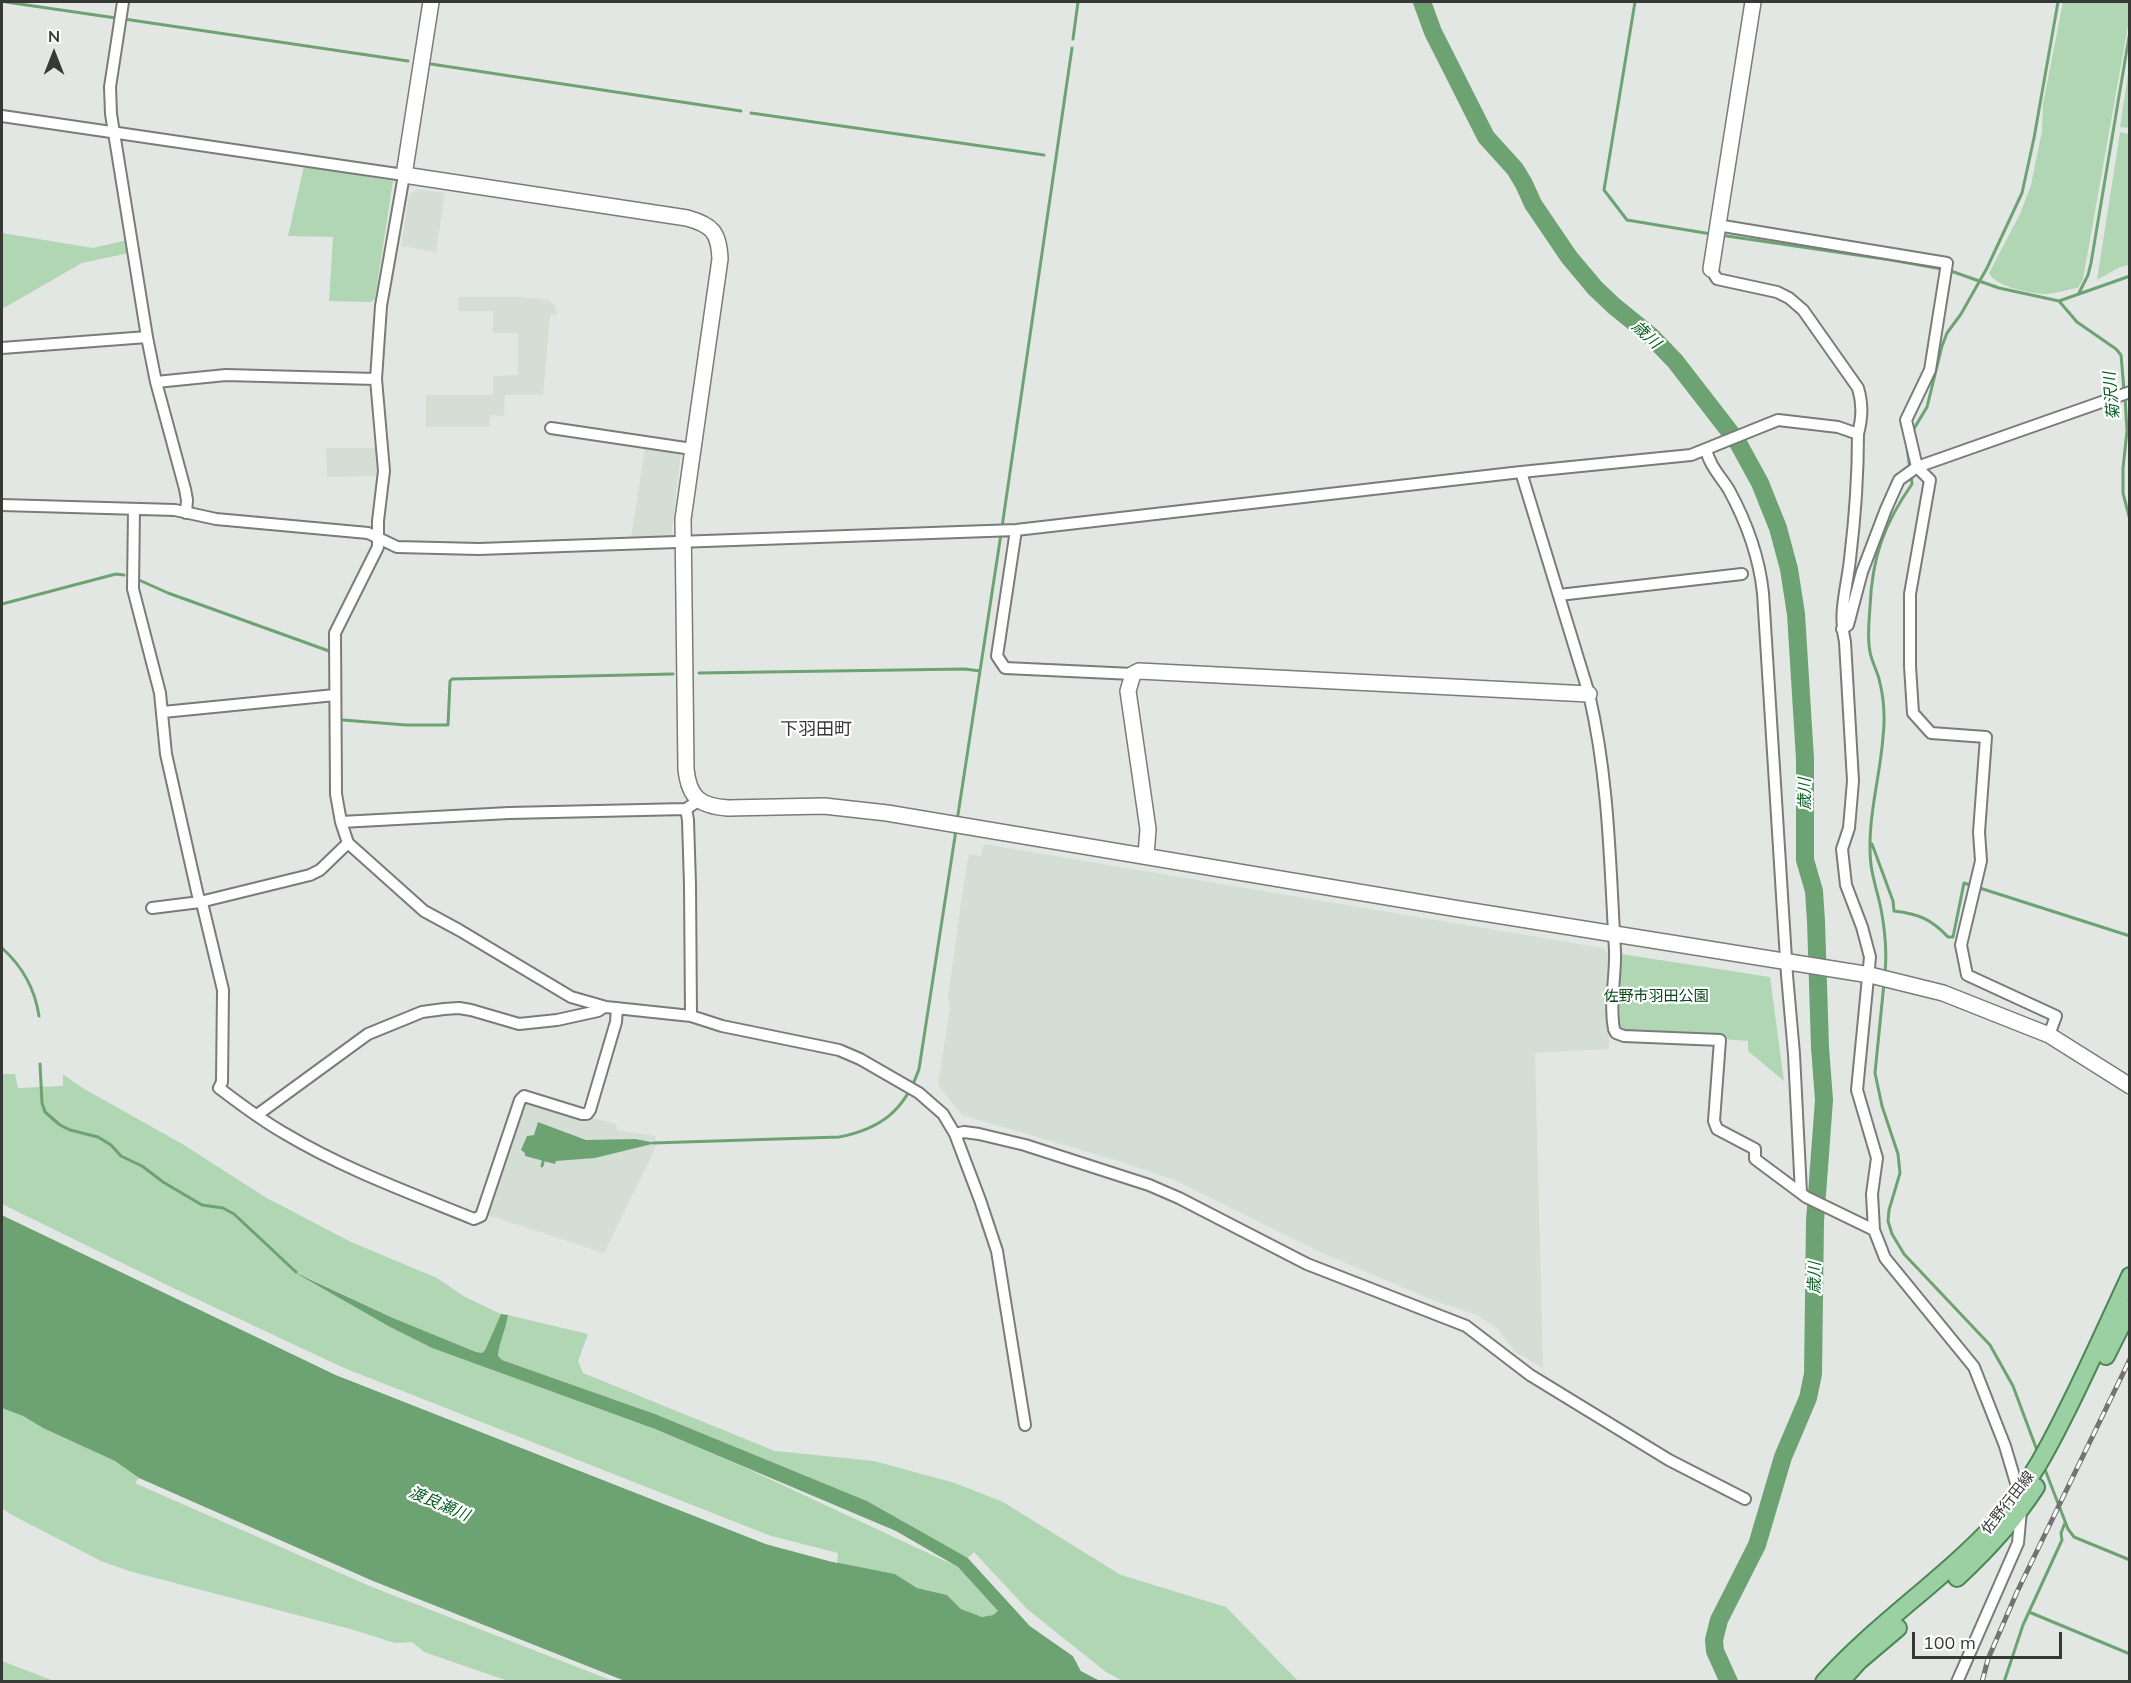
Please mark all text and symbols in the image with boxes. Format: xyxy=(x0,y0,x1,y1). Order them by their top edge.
north arrow xyxy=(24,24,84,84)
text: N xyxy=(48,26,60,46)
water label: 歳川 xyxy=(1628,317,1664,353)
water label: 菊沢川 xyxy=(2100,371,2124,421)
district label: 下羽田町 xyxy=(780,719,852,741)
water label: 歳川 xyxy=(1795,778,1815,810)
park label: 佐野市羽田公園 xyxy=(1604,987,1708,1005)
water label: 歳川 xyxy=(1805,1262,1825,1294)
street label: 佐野行田線 xyxy=(1978,1468,2038,1538)
water label: 渡良瀬川 xyxy=(406,1483,472,1525)
scale bar xyxy=(1915,1620,2065,1658)
text: 100 m xyxy=(1923,1631,1976,1654)

